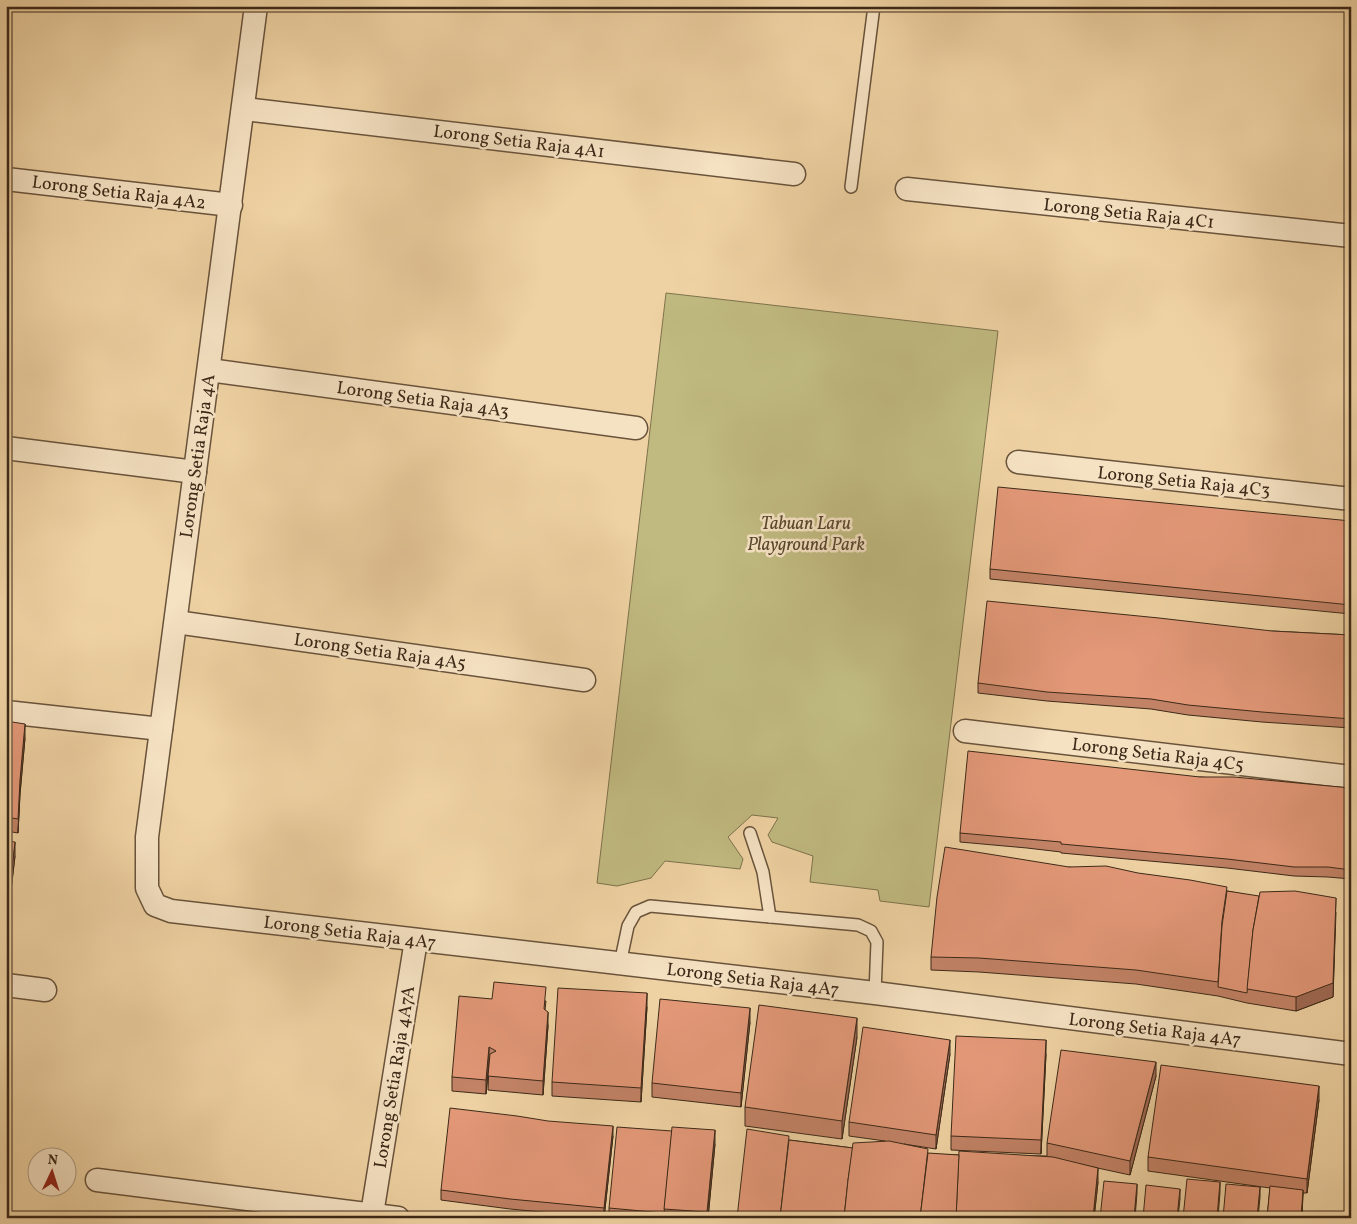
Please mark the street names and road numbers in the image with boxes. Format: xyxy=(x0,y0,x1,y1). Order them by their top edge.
street label: Lorong Setia Raja 4A1 xyxy=(432,120,606,165)
street label: Lorong Setia Raja 4A2 xyxy=(30,170,207,217)
street label: Lorong Setia Raja 4C1 xyxy=(1042,193,1215,236)
street label: Lorong Setia Raja 4A xyxy=(175,372,222,540)
street label: Lorong Setia Raja 4A3 xyxy=(335,376,511,425)
street label: Lorong Setia Raja 4C3 xyxy=(1096,461,1272,504)
street label: Lorong Setia Raja 4A5 xyxy=(292,628,467,677)
street label: Lorong Setia Raja 4C5 xyxy=(1070,733,1245,778)
street label: Lorong Setia Raja 4A7 xyxy=(262,911,438,956)
street label: Lorong Setia Raja 4A7 xyxy=(665,958,841,1003)
street label: Lorong Setia Raja 4A7A xyxy=(369,984,422,1170)
street label: Lorong Setia Raja 4A7 xyxy=(1067,1008,1243,1053)

